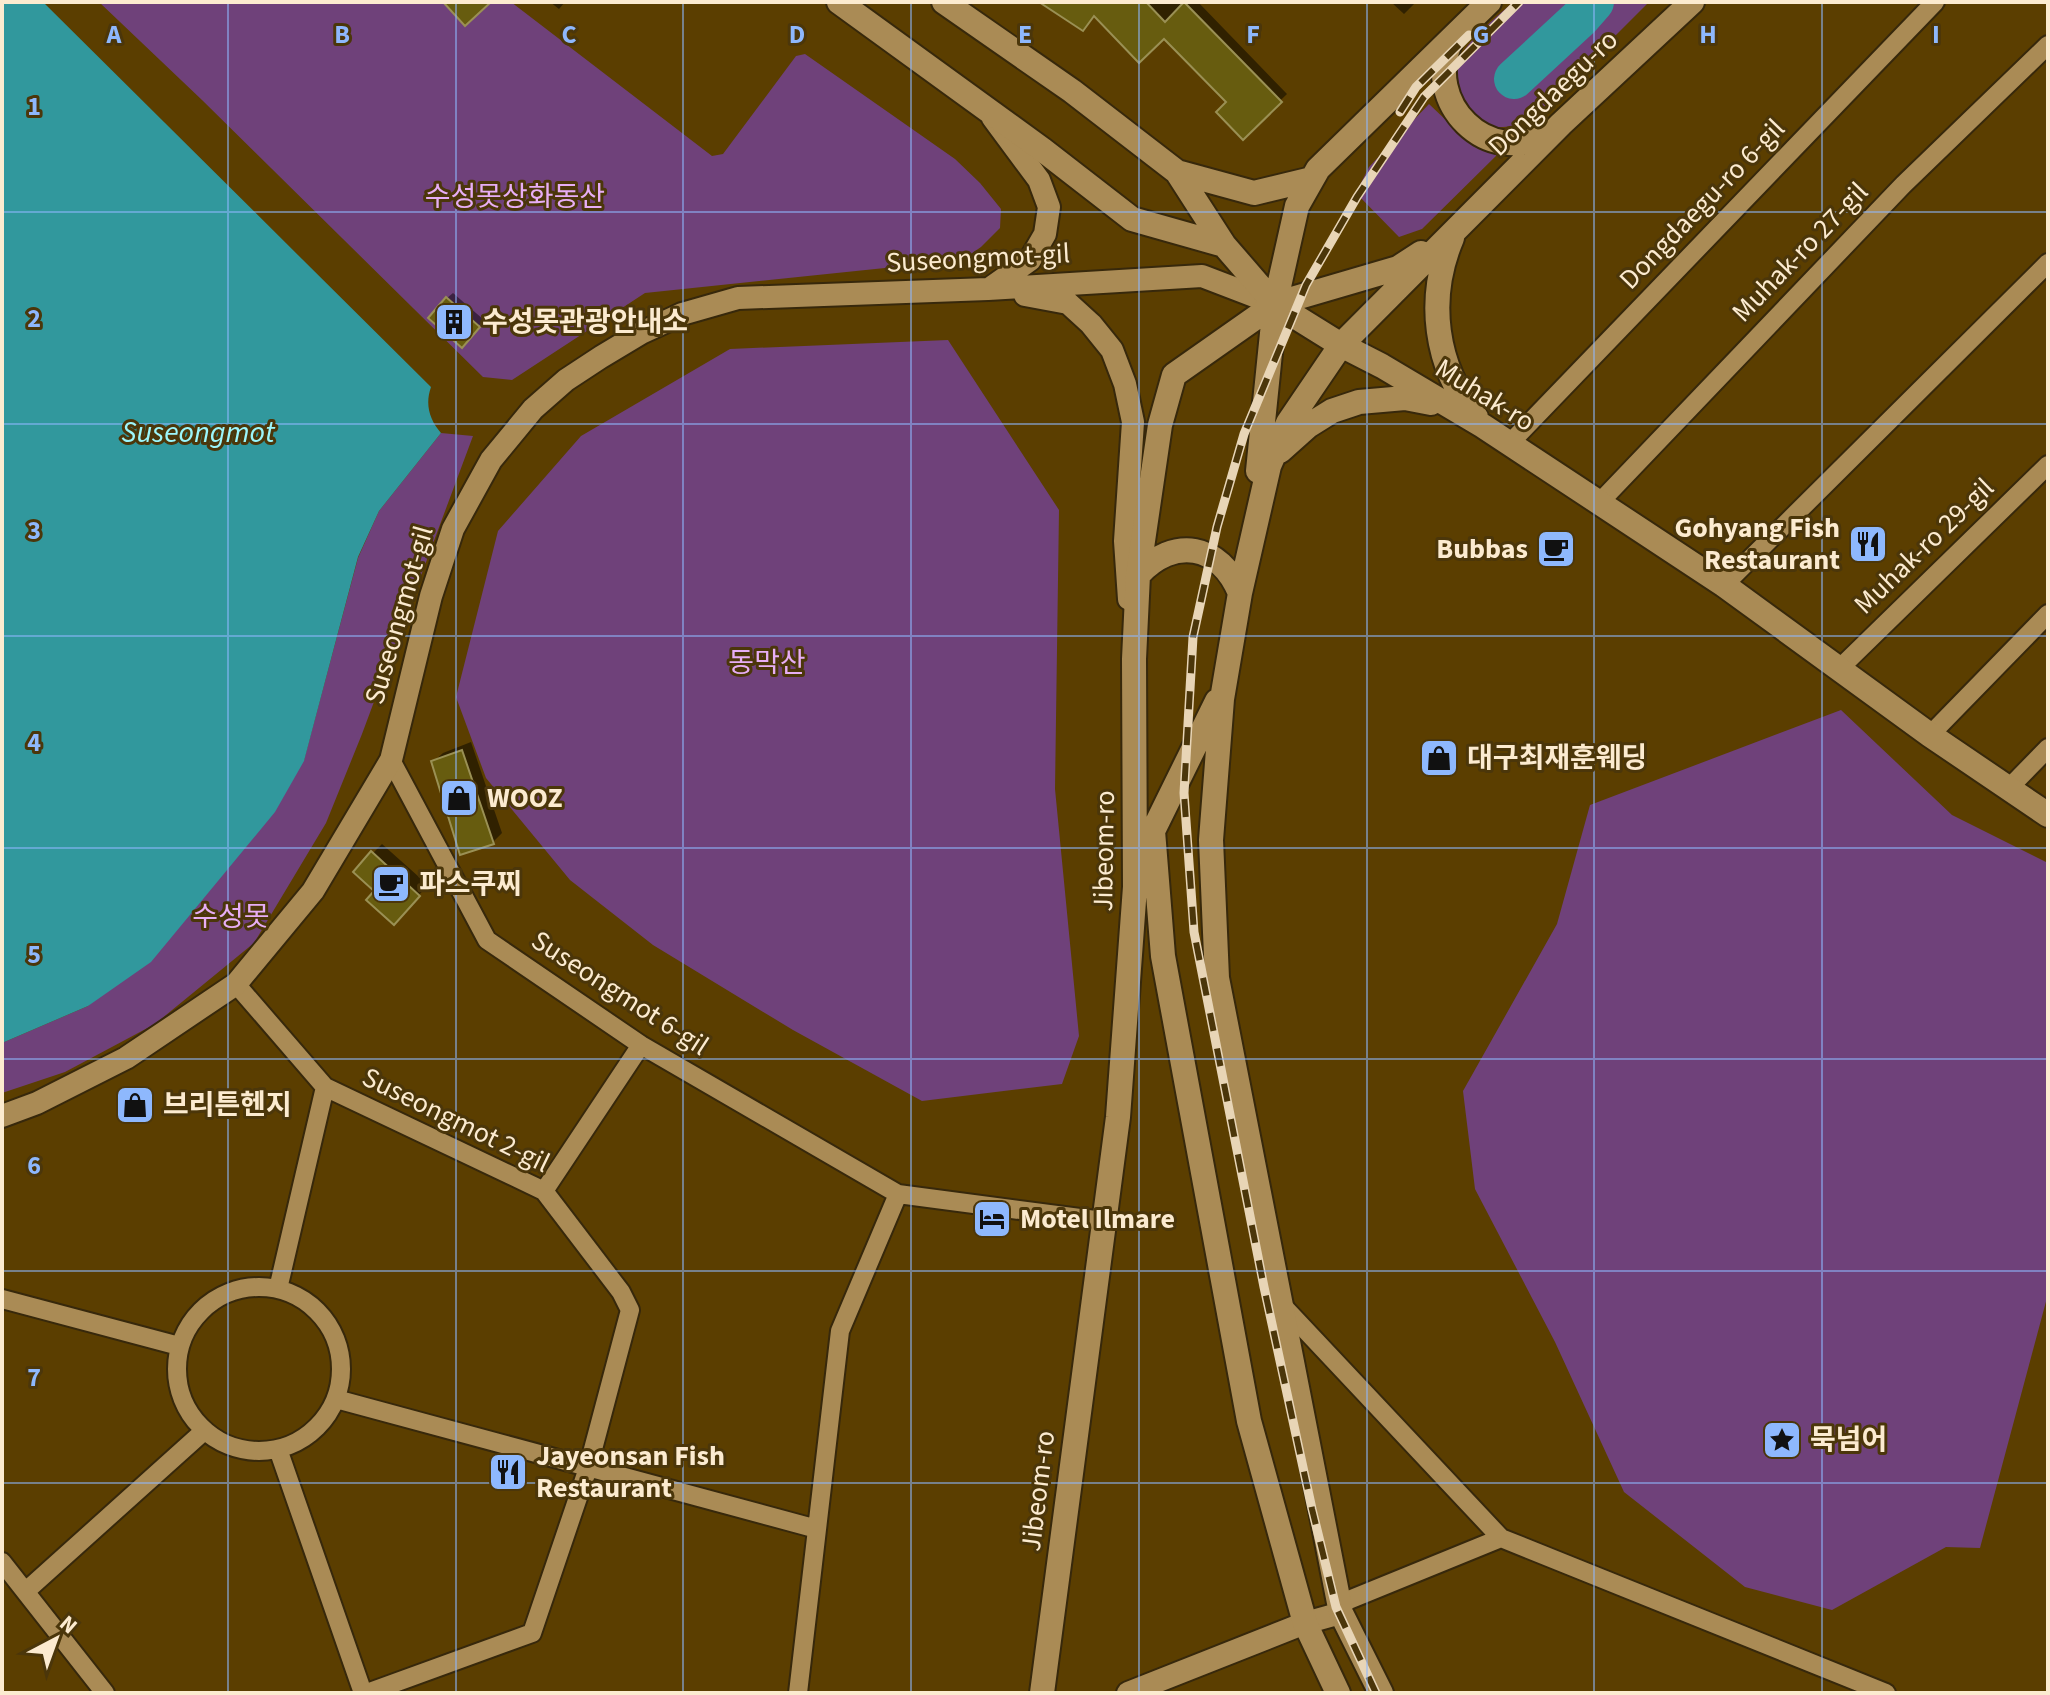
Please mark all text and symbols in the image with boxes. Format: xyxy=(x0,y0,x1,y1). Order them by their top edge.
text: A xyxy=(106,16,123,53)
text: B xyxy=(334,16,350,53)
text: C xyxy=(561,16,577,53)
text: D xyxy=(789,16,805,53)
text: E xyxy=(1018,16,1032,53)
text: F xyxy=(1246,16,1260,53)
text: G xyxy=(1473,16,1489,53)
text: H xyxy=(1699,16,1717,53)
text: I xyxy=(1932,16,1940,53)
street label: Dongdaegu-ro xyxy=(1479,20,1627,166)
text: 1 xyxy=(27,88,41,125)
street label: Dongdaegu-ro 6-gil xyxy=(1610,110,1794,298)
street label: Muhak-ro 27-gil xyxy=(1723,173,1877,331)
park label: 수성못상화동산 xyxy=(425,177,605,217)
street label: Suseongmot-gil xyxy=(885,233,1071,283)
text: 2 xyxy=(27,300,41,337)
building icon: 수성못관광안내소 xyxy=(433,301,475,343)
place label: 수성못관광안내소 xyxy=(482,302,688,342)
street label: Muhak-ro xyxy=(1427,349,1543,441)
water label: Suseongmot xyxy=(121,411,276,454)
street label: Muhak-ro 29-gil xyxy=(1845,469,2003,623)
place label: Gohyang Fish Restaurant xyxy=(1674,508,1840,580)
text: 3 xyxy=(27,512,41,549)
street label: Suseongmot-gil xyxy=(354,521,444,709)
restaurant icon: Gohyang Fish Restaurant xyxy=(1847,523,1889,565)
cafe icon: Bubbas xyxy=(1535,528,1577,570)
place label: Bubbas xyxy=(1436,529,1528,569)
park label: 동막산 xyxy=(728,643,806,683)
text: 4 xyxy=(27,724,41,761)
shop icon: 대구최재훈웨딩 xyxy=(1418,737,1460,779)
place label: 대구최재훈웨딩 xyxy=(1467,738,1647,778)
shop icon: WOOZ xyxy=(438,777,480,819)
place label: WOOZ xyxy=(487,778,563,818)
street label: Jibeom-ro xyxy=(1083,790,1125,912)
cafe icon: 파스쿠찌 xyxy=(370,863,412,905)
place label: 파스쿠찌 xyxy=(419,864,522,904)
park label: 수성못 xyxy=(192,897,270,937)
street label: Suseongmot 6-gil xyxy=(524,921,716,1065)
text: 5 xyxy=(27,936,41,973)
street label: Suseongmot 2-gil xyxy=(355,1057,557,1183)
shop icon: 브리튼헨지 xyxy=(114,1084,156,1126)
place label: 브리튼헨지 xyxy=(163,1085,292,1125)
text: 6 xyxy=(27,1147,41,1184)
hotel icon: Motel Ilmare xyxy=(971,1198,1013,1240)
place label: Motel Ilmare xyxy=(1020,1199,1175,1239)
text: 7 xyxy=(27,1359,41,1396)
place icon: 묵넘어 xyxy=(1761,1419,1803,1461)
place label: 묵넘어 xyxy=(1810,1420,1887,1460)
street label: Jibeom-ro xyxy=(1011,1428,1065,1554)
place label: Jayeonsan Fish Restaurant xyxy=(536,1436,725,1508)
restaurant icon: Jayeonsan Fish Restaurant xyxy=(487,1451,529,1493)
north arrow xyxy=(16,1599,96,1679)
text: N xyxy=(52,1608,84,1642)

